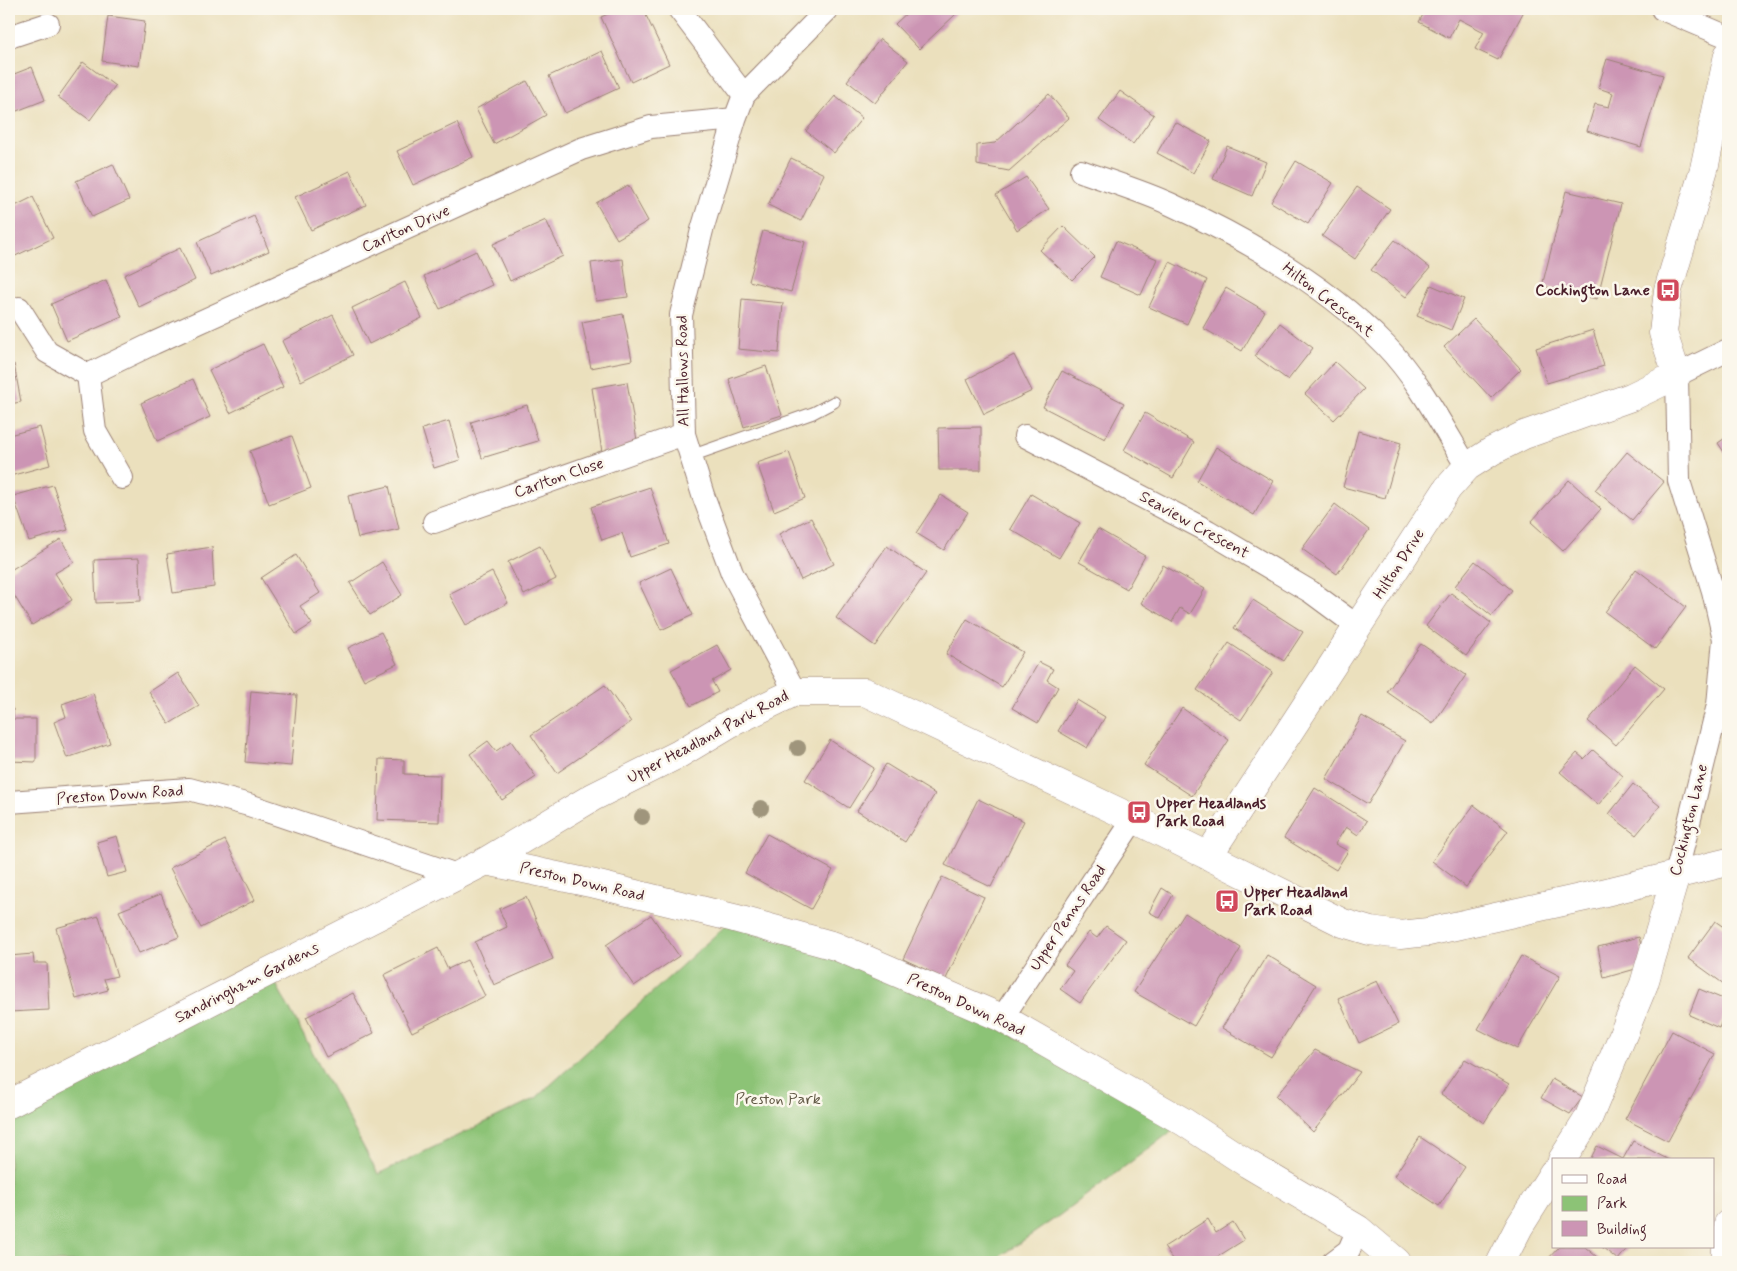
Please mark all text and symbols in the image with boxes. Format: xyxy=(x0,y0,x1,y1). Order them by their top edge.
street label: Carlton Drive xyxy=(359,200,453,258)
street label: Hilton Crescent xyxy=(1278,258,1379,343)
bus stop icon: Cockington Lane xyxy=(1655,277,1681,303)
place label: Cockington Lane xyxy=(1535,280,1650,303)
street label: All Hallows Road xyxy=(672,315,694,427)
street label: Carlton Close xyxy=(511,453,607,503)
street label: Seaview Crescent xyxy=(1135,486,1253,564)
street label: Hilton Drive xyxy=(1368,525,1430,603)
street label: Upper Headland Park Road xyxy=(624,685,792,789)
street label: Cockington Lane xyxy=(1665,762,1714,878)
street label: Preston Down Road xyxy=(56,780,184,810)
place label: Upper Headlands Park Road xyxy=(1156,793,1267,832)
bus stop icon: Upper Headlands Park Road xyxy=(1126,799,1152,825)
street label: Preston Down Road xyxy=(518,857,646,907)
street label: Upper Penns Road xyxy=(1025,861,1111,975)
place label: Upper Headland Park Road xyxy=(1244,882,1348,921)
bus stop icon: Upper Headland Park Road xyxy=(1214,888,1240,914)
street label: Sandringham Gardens xyxy=(171,938,323,1029)
street label: Preston Down Road xyxy=(904,969,1028,1041)
park label: Preston Park xyxy=(735,1089,821,1110)
legend xyxy=(1552,1158,1714,1248)
text: Road xyxy=(1597,1170,1627,1190)
text: Park xyxy=(1597,1194,1627,1214)
text: Building xyxy=(1597,1220,1647,1241)

